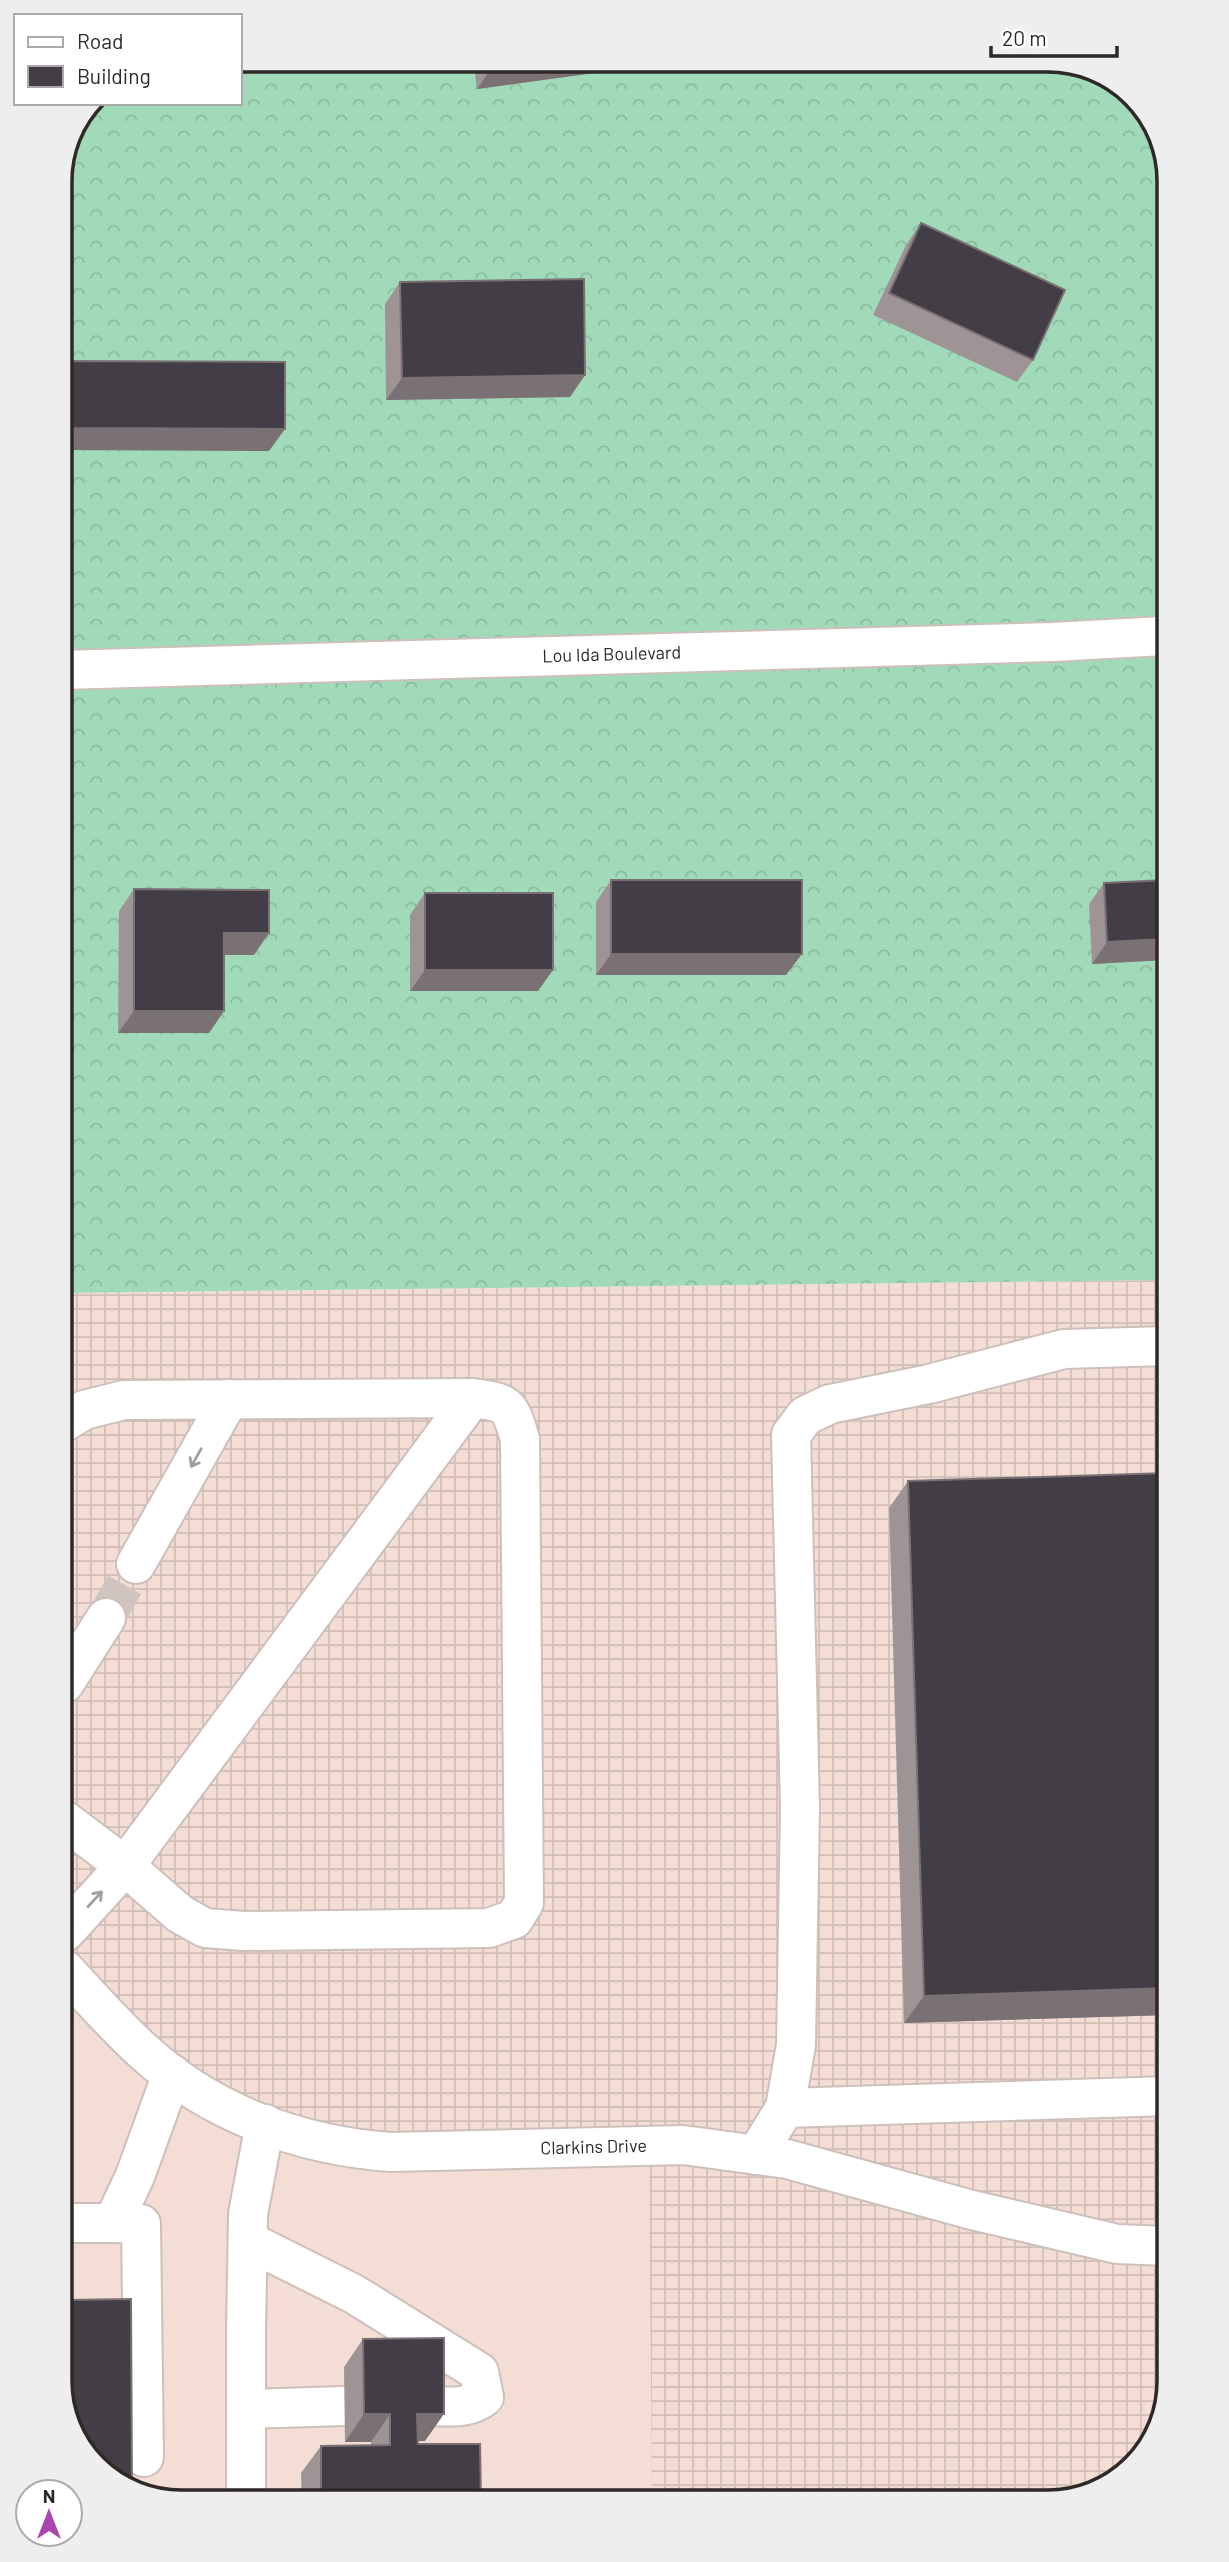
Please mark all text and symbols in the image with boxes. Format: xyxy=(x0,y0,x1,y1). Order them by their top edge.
legend xyxy=(14,14,242,105)
scale bar xyxy=(991,14,1117,58)
text: 20 m xyxy=(1002,25,1047,50)
text: Road xyxy=(77,28,123,53)
text: Building xyxy=(77,63,151,88)
street label: Lou Ida Boulevard xyxy=(542,640,681,666)
one-way arrow xyxy=(189,1448,203,1468)
one-way arrow xyxy=(86,1891,103,1908)
street label: Clarkins Drive xyxy=(540,2134,647,2158)
north arrow xyxy=(14,2478,84,2548)
text: N xyxy=(43,2484,55,2507)

